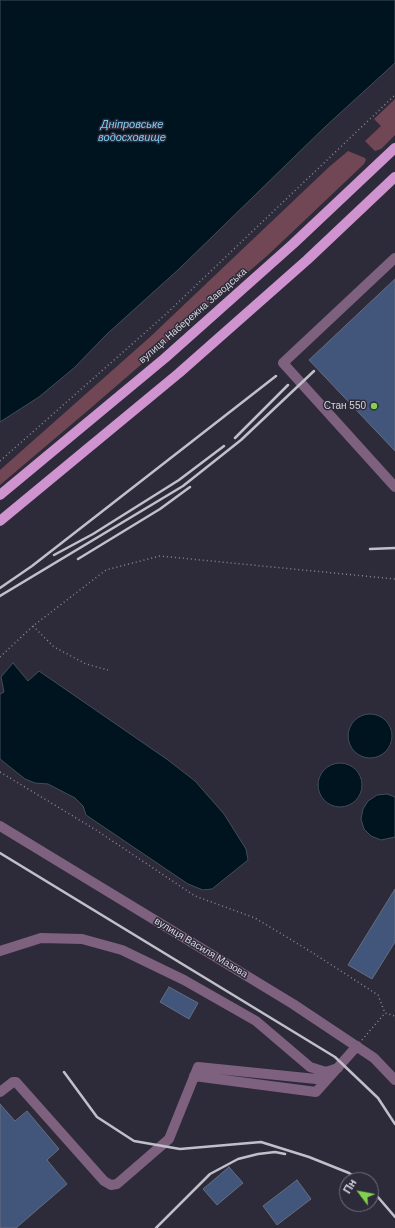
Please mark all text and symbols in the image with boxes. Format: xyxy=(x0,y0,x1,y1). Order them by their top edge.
water label: Дніпровське водосховище xyxy=(98,118,166,144)
street label: вулиця Набережна Заводська xyxy=(137,266,249,366)
place label: Стан 550 xyxy=(324,400,366,412)
marker: Стан 550 xyxy=(369,401,379,411)
street label: вулиця Василя Мазова xyxy=(152,915,250,981)
north arrow xyxy=(339,1172,379,1212)
text: Пн xyxy=(341,1177,359,1196)

